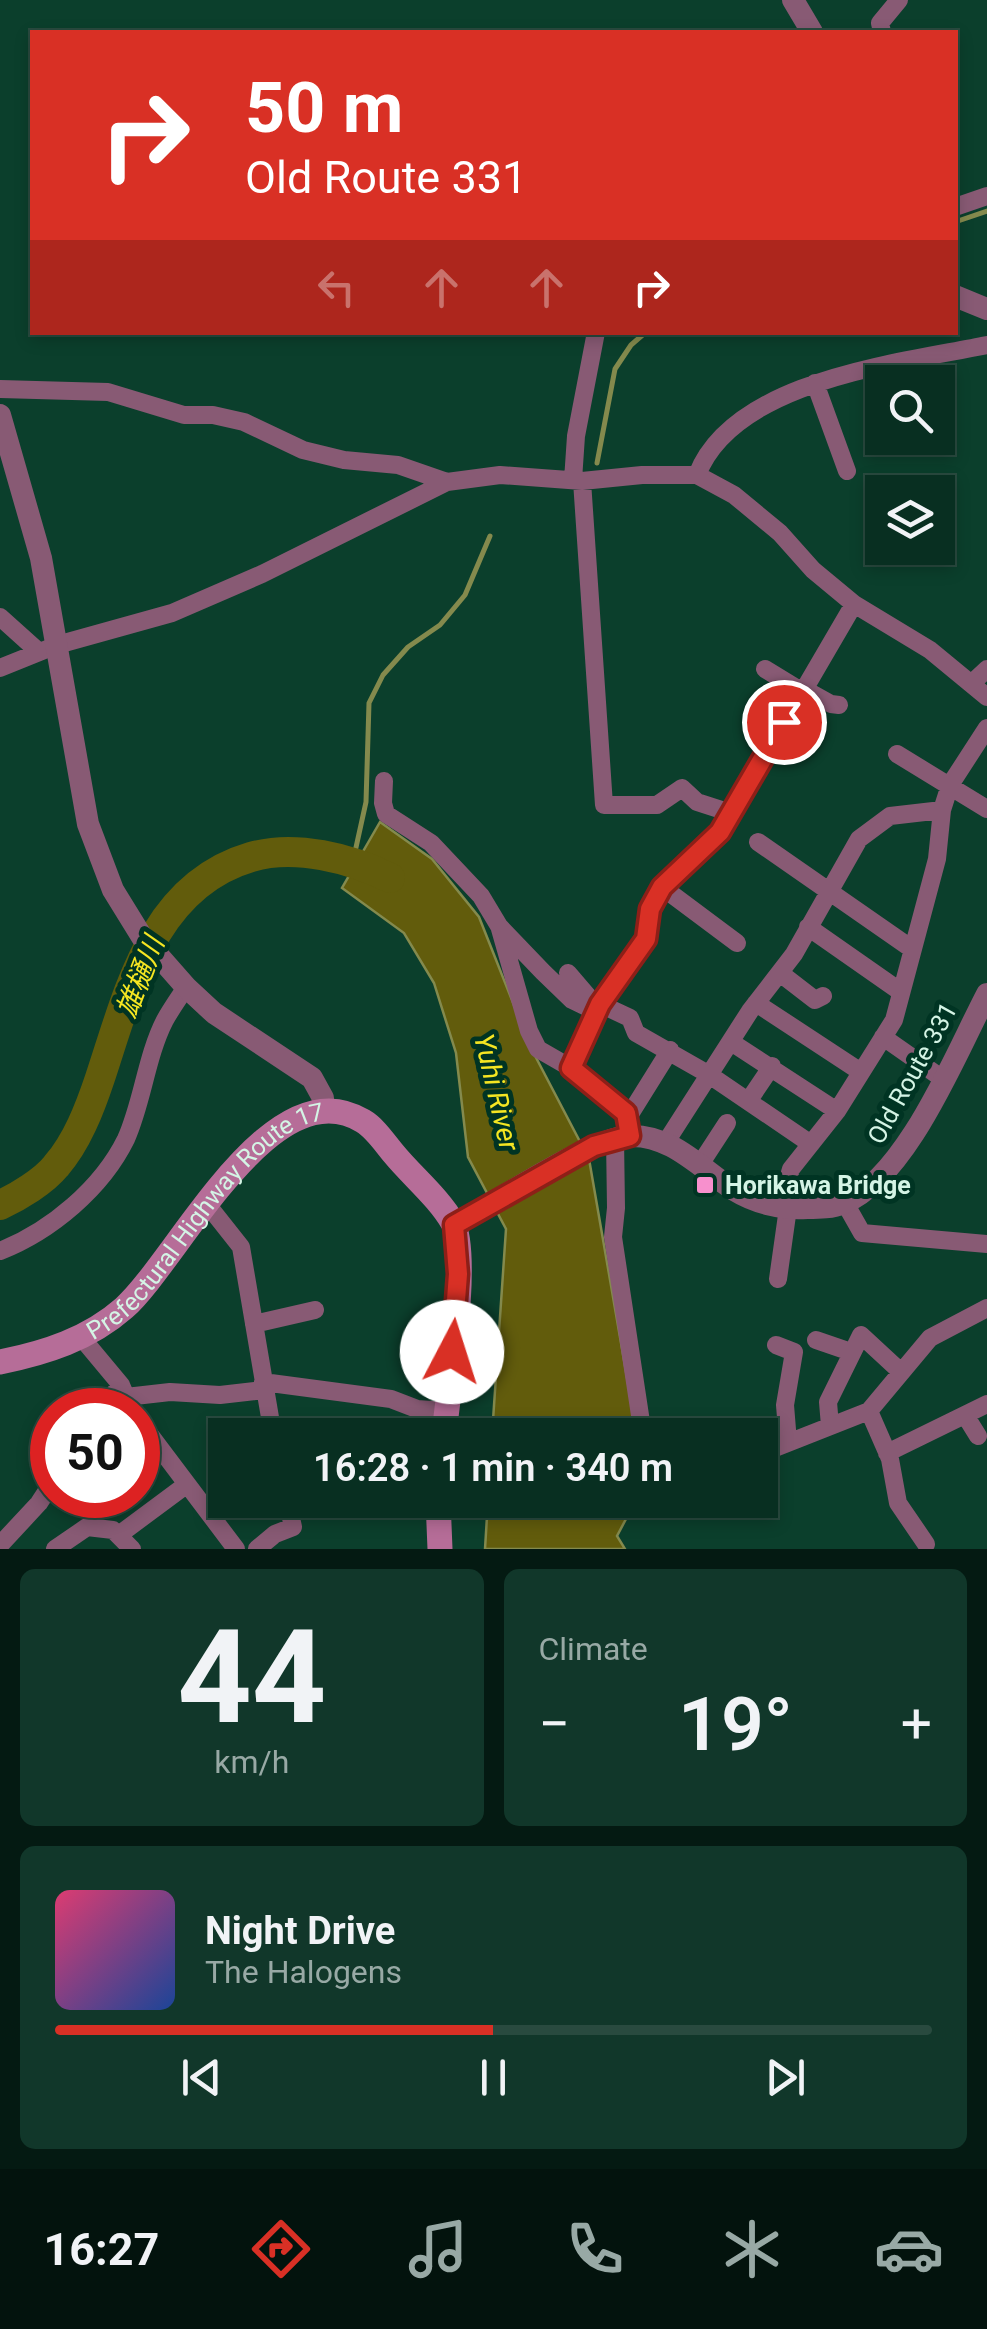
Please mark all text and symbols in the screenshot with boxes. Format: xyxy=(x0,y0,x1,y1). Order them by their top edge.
text: 50 m xyxy=(245,67,403,149)
icon: right xyxy=(80,70,210,200)
text: Old Route 331 xyxy=(245,151,527,204)
icon: left xyxy=(309,260,364,315)
icon: ahead xyxy=(414,260,469,315)
icon: ahead xyxy=(519,260,574,315)
icon: right xyxy=(624,260,679,315)
map controls xyxy=(865,365,955,565)
button: search xyxy=(865,365,955,455)
button: layers xyxy=(865,475,955,565)
pin xyxy=(742,680,827,765)
icon: arrive xyxy=(757,695,812,750)
water label: 雄樋川 xyxy=(110,929,172,1022)
street label: Old Route 331 xyxy=(862,998,963,1149)
water label: Yuhi River xyxy=(467,1030,526,1155)
street label: Prefectural Highway Route 17 xyxy=(81,1097,326,1346)
place label: Horikawa Bridge xyxy=(725,1171,911,1200)
marker: Horikawa Bridge xyxy=(694,1174,716,1196)
position arrow xyxy=(400,1300,504,1404)
speed limit sign: 50 xyxy=(30,1388,160,1518)
text: 16:28 · 1 min · 340 m xyxy=(313,1446,673,1490)
text: 44 xyxy=(177,1601,326,1754)
text: Climate xyxy=(539,1630,648,1668)
text: 19° xyxy=(678,1680,793,1768)
text: − xyxy=(539,1692,570,1756)
text: + xyxy=(901,1692,932,1756)
text: km/h xyxy=(214,1743,289,1781)
text: Night Drive xyxy=(205,1909,395,1953)
text: The Halogens xyxy=(205,1953,402,1991)
icon: previous xyxy=(174,2050,229,2105)
icon: pause xyxy=(466,2050,521,2105)
icon: next xyxy=(758,2050,813,2105)
icon: directions xyxy=(246,2214,316,2284)
icon: music xyxy=(403,2214,473,2284)
icon: phone xyxy=(560,2214,630,2284)
icon: climate xyxy=(717,2214,787,2284)
icon: car xyxy=(874,2214,944,2284)
text: 16:27 xyxy=(43,2223,159,2276)

